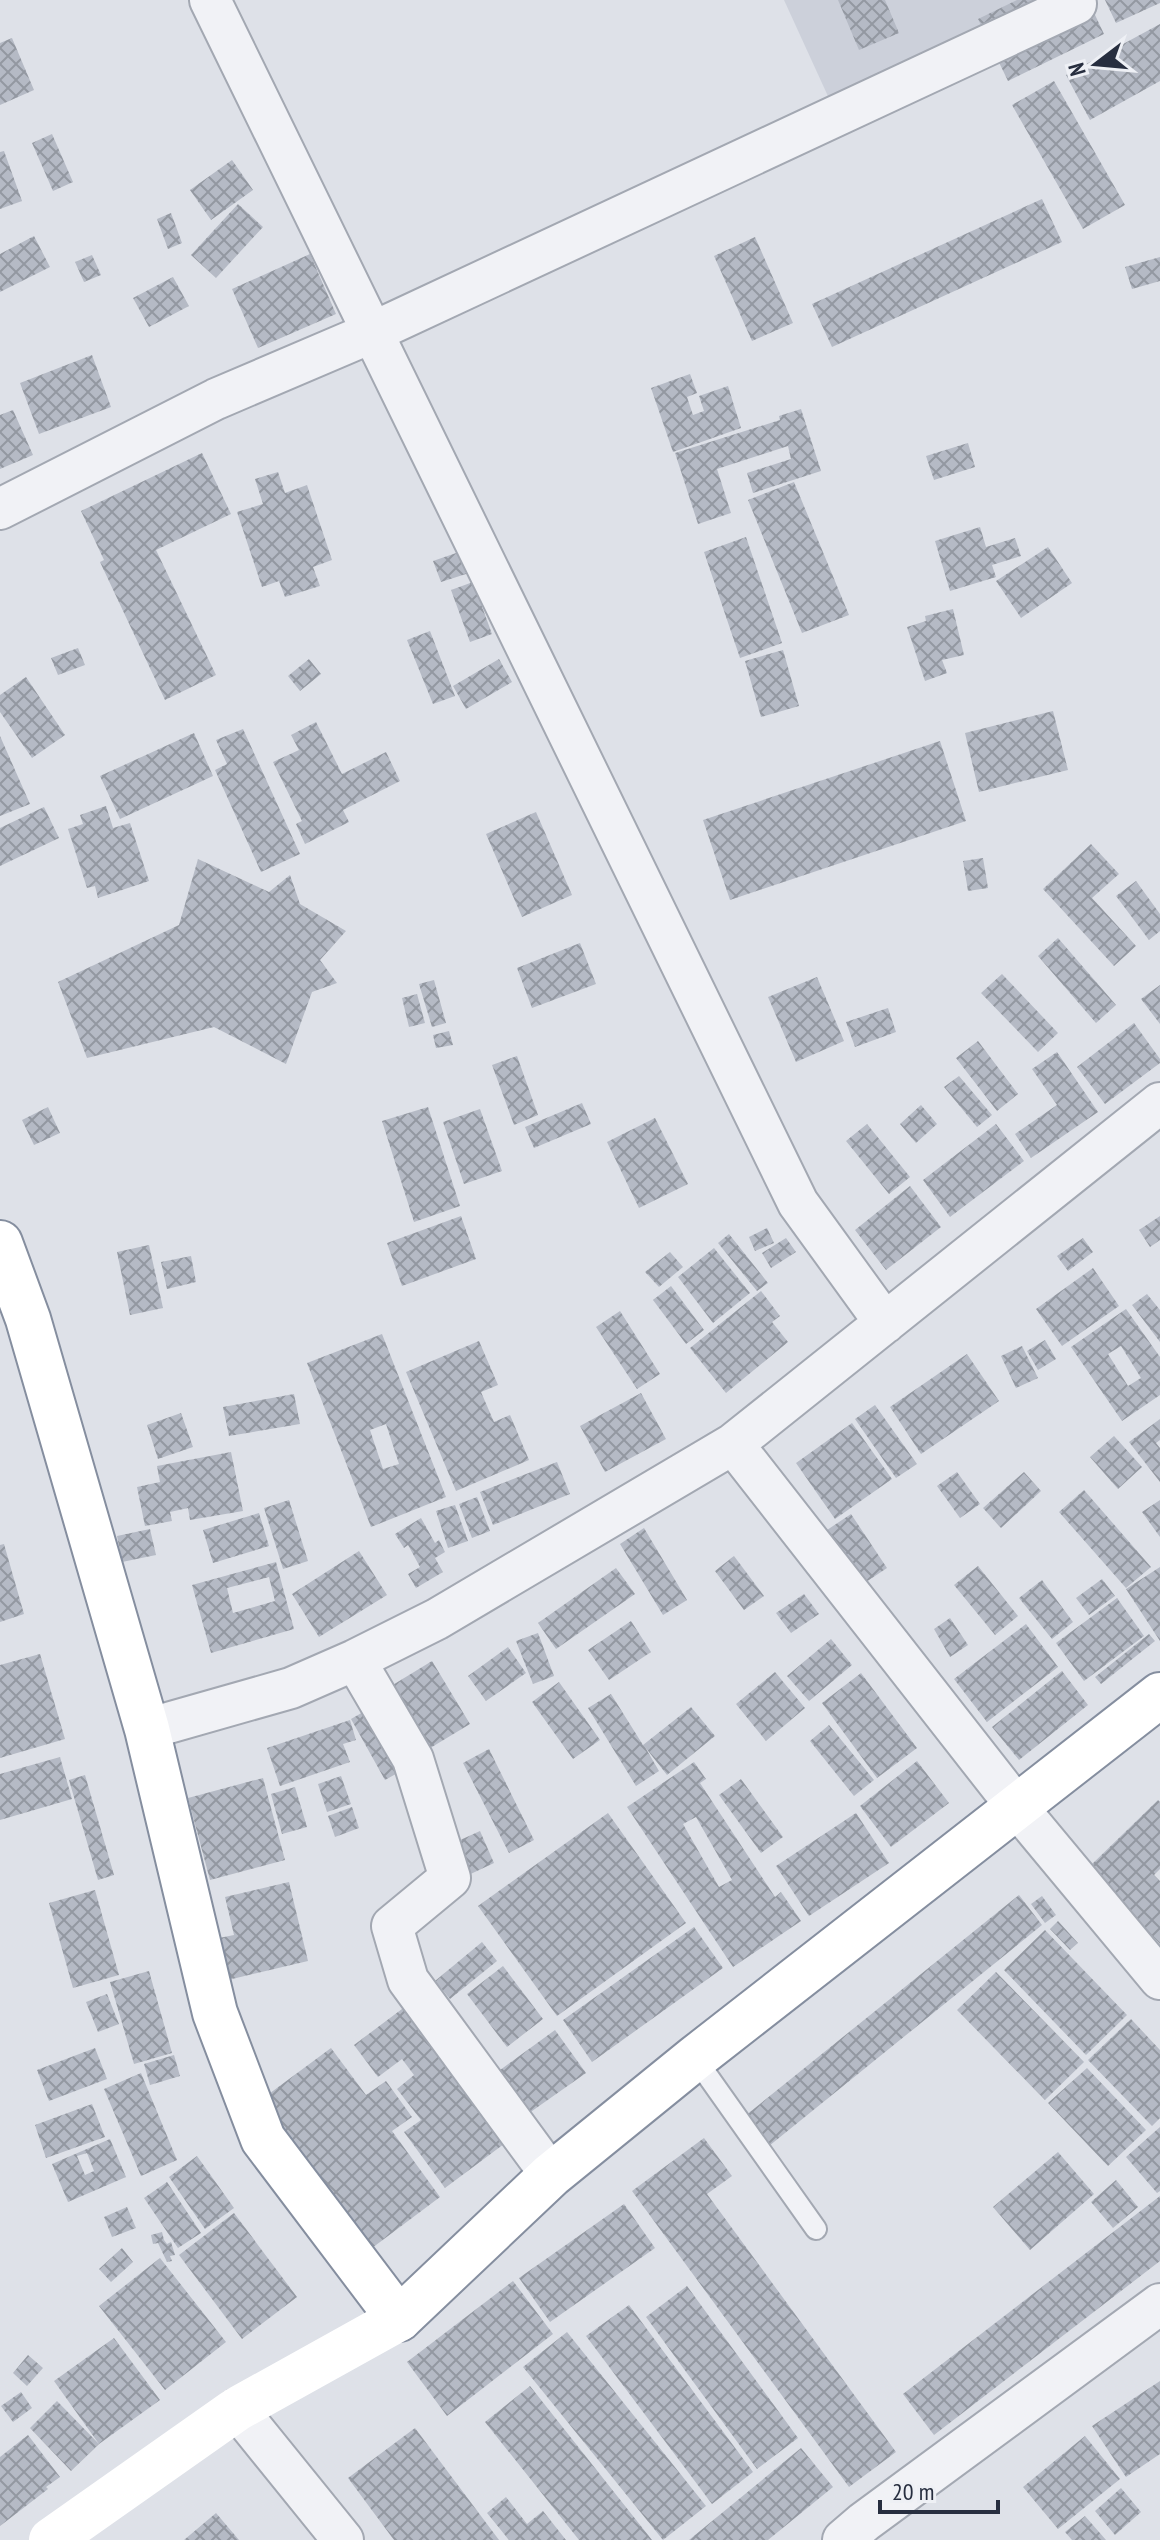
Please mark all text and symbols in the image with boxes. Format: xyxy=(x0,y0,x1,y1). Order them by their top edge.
north arrow xyxy=(1056,24,1136,104)
text: N xyxy=(1062,60,1092,79)
scale bar xyxy=(880,2464,998,2514)
text: 20 m xyxy=(892,2476,934,2507)

